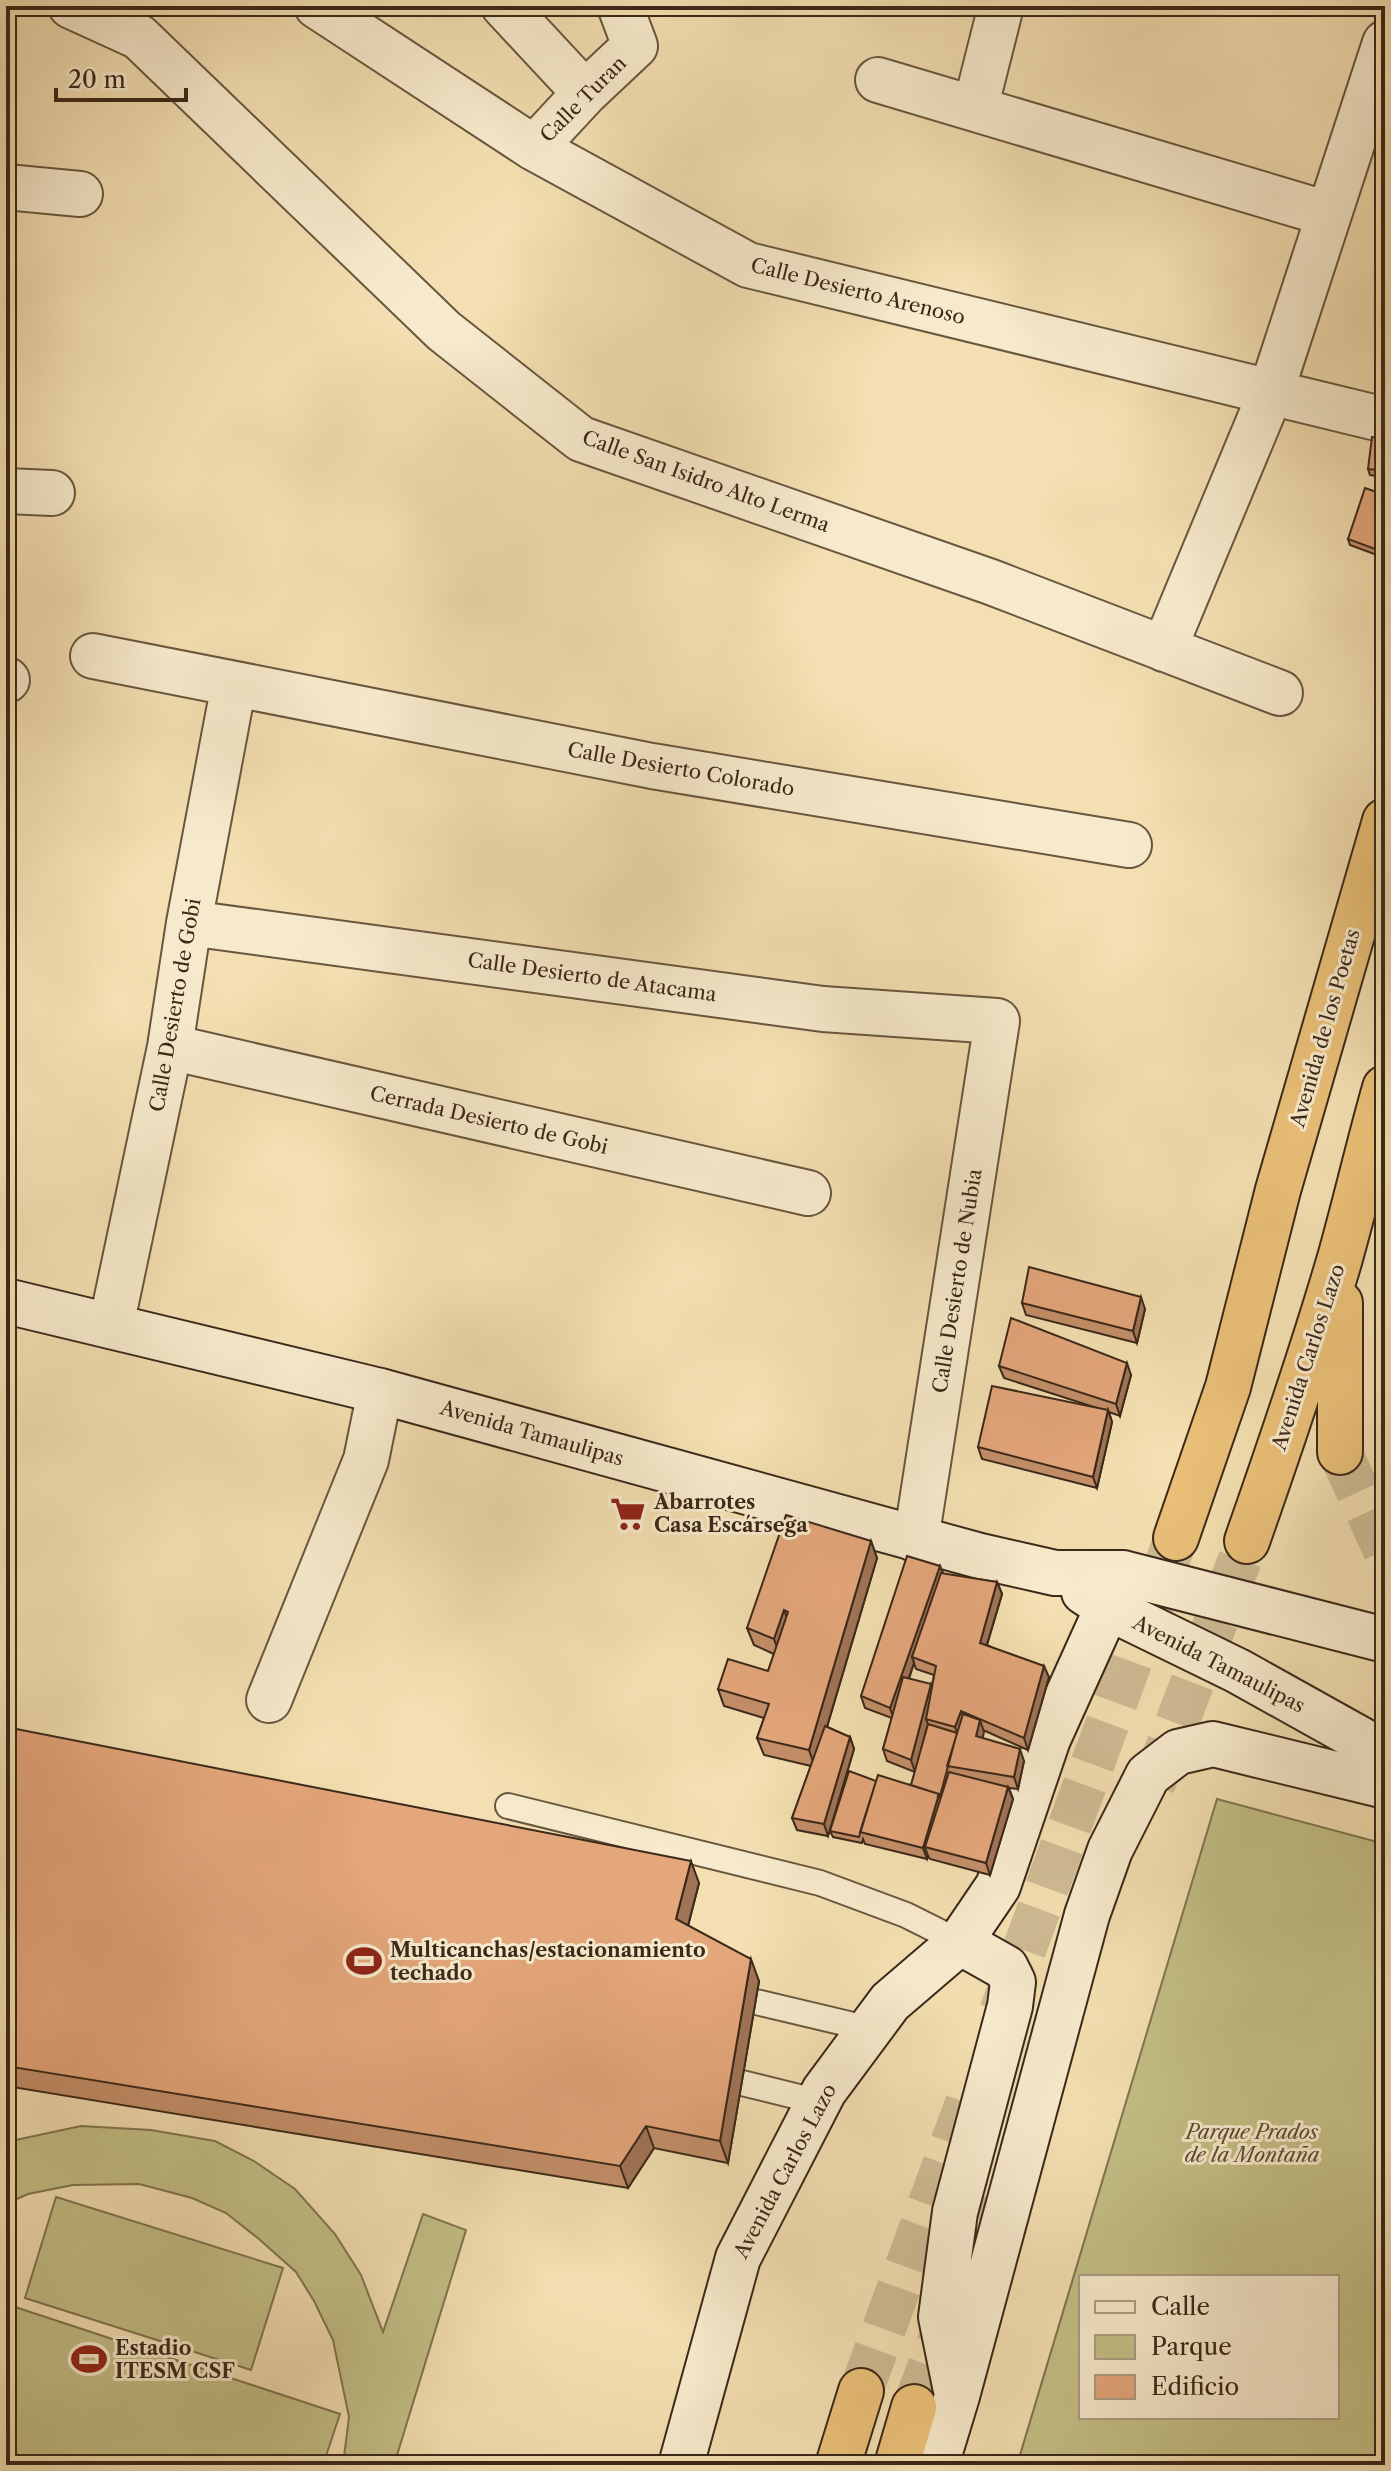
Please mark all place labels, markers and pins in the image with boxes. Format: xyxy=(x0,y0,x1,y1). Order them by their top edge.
place label: Abarrotes Casa Escársega xyxy=(653,1490,808,1537)
supermarket icon: Abarrotes Casa Escársega xyxy=(609,1495,647,1533)
place label: Multicanchas/estacionamiento techado xyxy=(390,1938,706,1985)
sports icon: Multicanchas/estacionamiento techado xyxy=(345,1942,383,1980)
place label: Estadio ITESM CSF xyxy=(115,2336,235,2383)
sports icon: Estadio ITESM CSF xyxy=(70,2340,108,2378)

